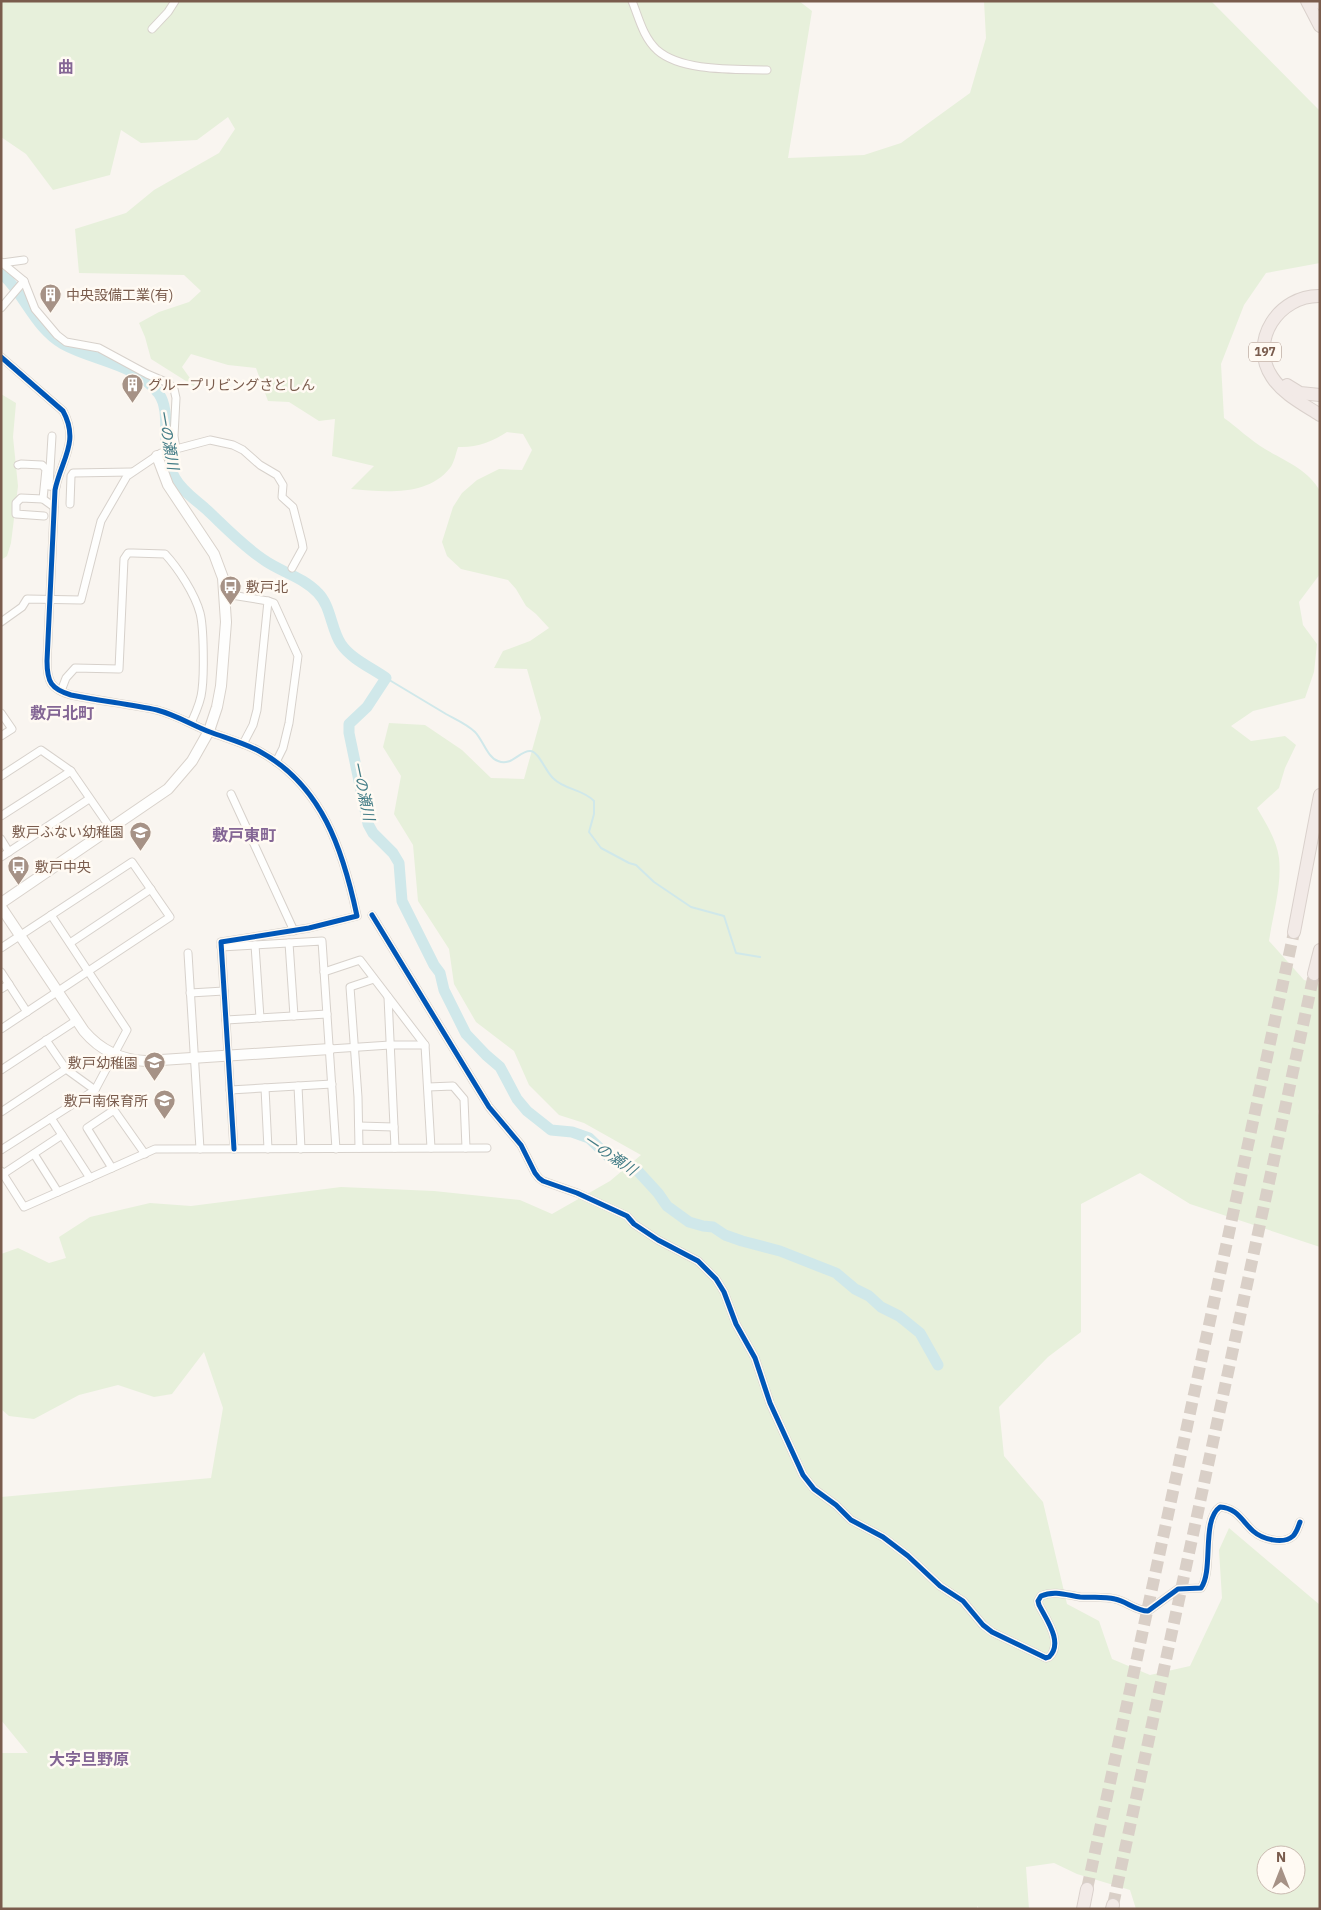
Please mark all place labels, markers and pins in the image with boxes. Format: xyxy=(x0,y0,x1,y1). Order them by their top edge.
building icon: 中央設備工業(有) xyxy=(38,283,62,314)
place label: 中央設備工業(有) xyxy=(66,286,173,304)
building icon: グループリビングさとしん xyxy=(120,373,144,404)
place label: グループリビングさとしん xyxy=(148,376,315,394)
bus stop icon: 敷戸北 xyxy=(218,575,242,606)
place label: 敷戸北 xyxy=(246,578,288,596)
school or university icon: 敷戸ふない幼稚園 xyxy=(128,820,152,851)
place label: 敷戸ふない幼稚園 xyxy=(12,823,124,841)
bus stop icon: 敷戸中央 xyxy=(7,855,31,886)
place label: 敷戸中央 xyxy=(35,858,91,876)
school or university icon: 敷戸幼稚園 xyxy=(142,1051,166,1082)
place label: 敷戸幼稚園 xyxy=(68,1054,138,1072)
school or university icon: 敷戸南保育所 xyxy=(152,1089,176,1120)
place label: 敷戸南保育所 xyxy=(64,1092,148,1110)

